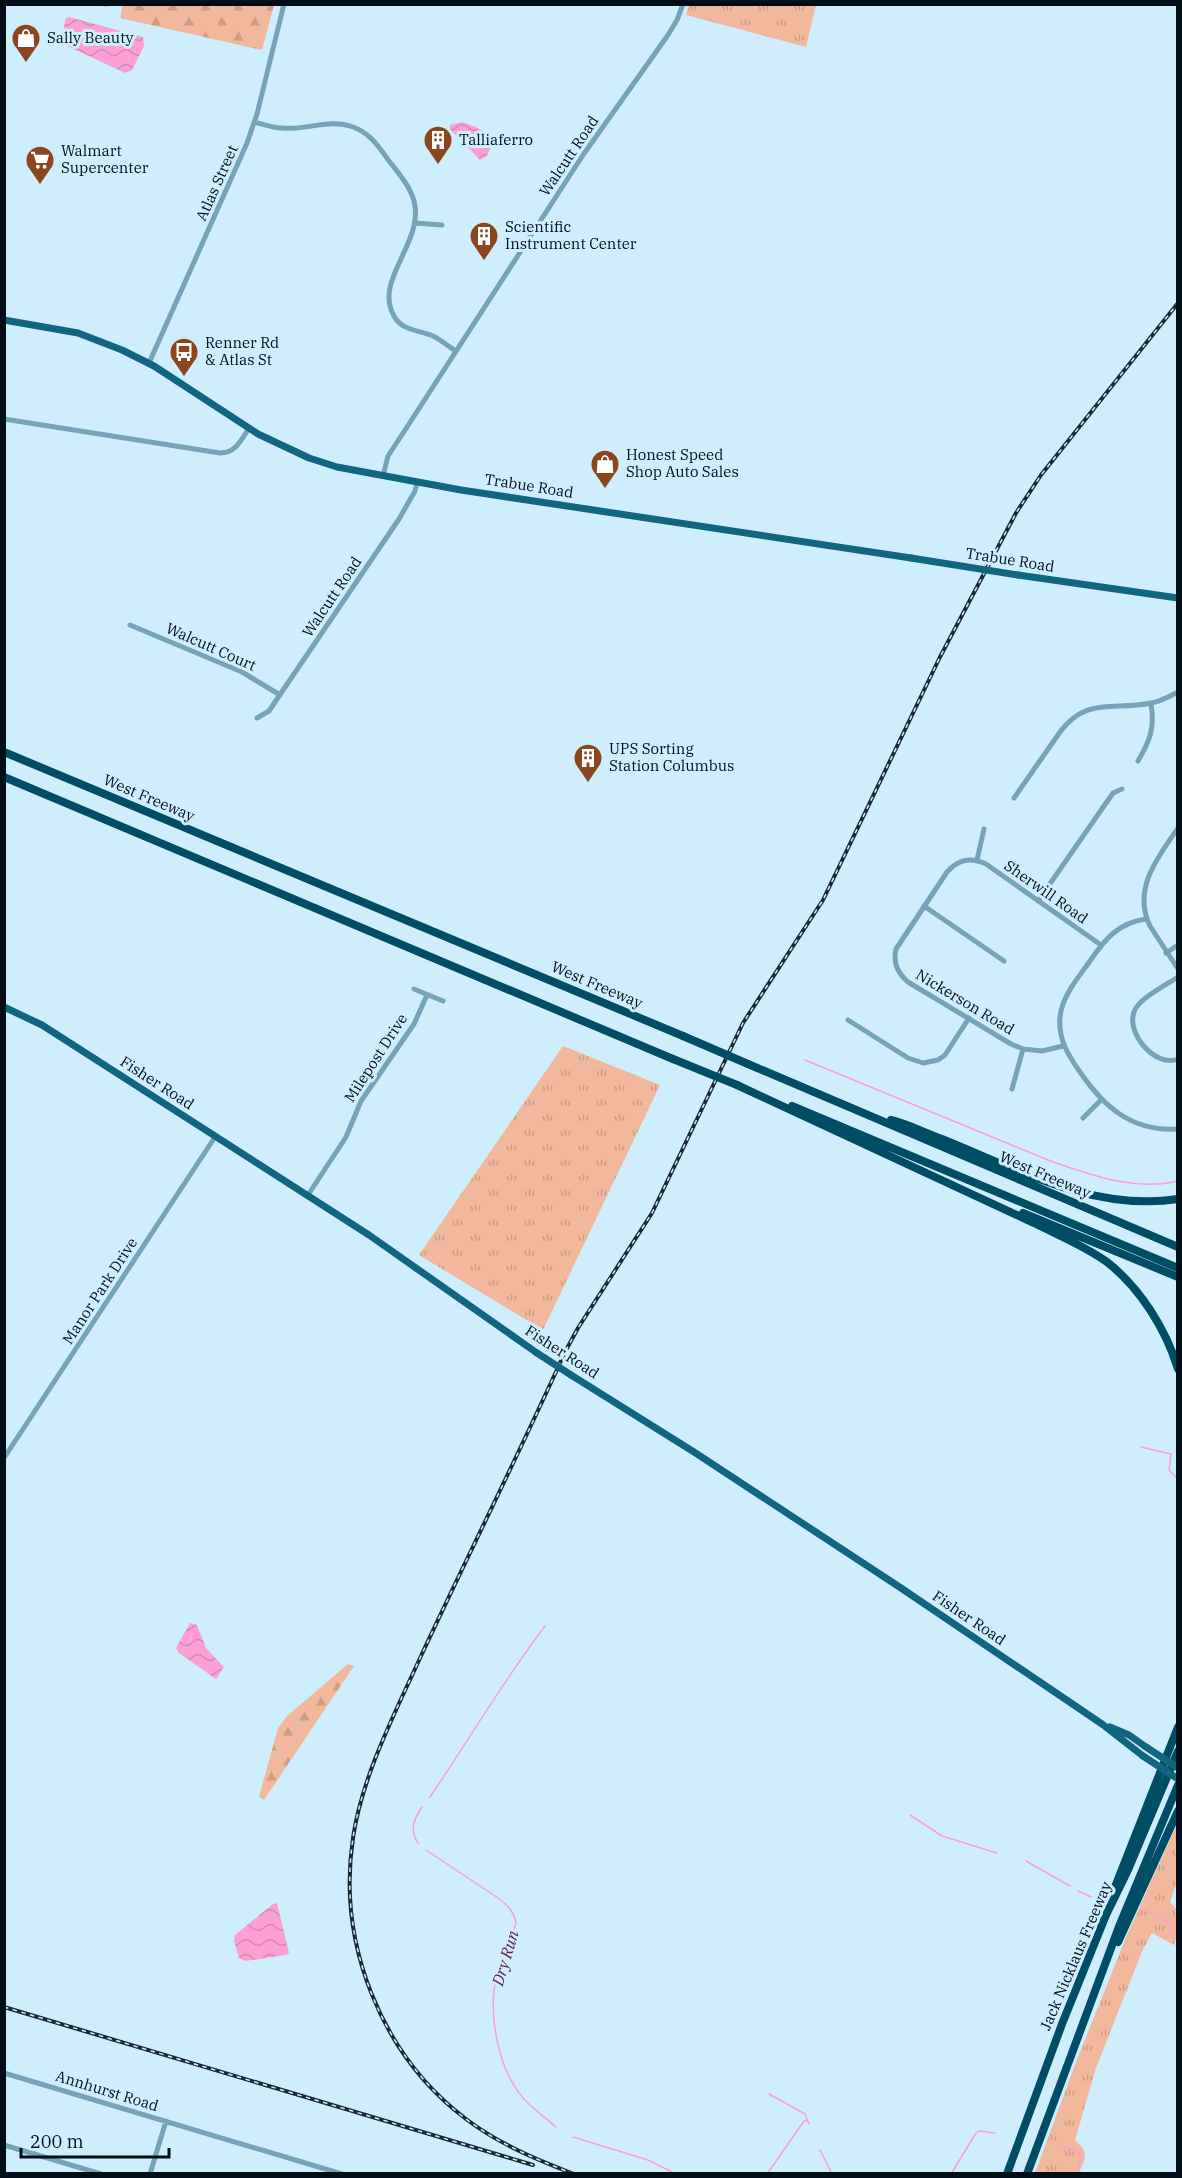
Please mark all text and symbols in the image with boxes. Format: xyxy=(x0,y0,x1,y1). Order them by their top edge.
shop icon: Sally Beauty xyxy=(10,22,42,64)
place label: Sally Beauty xyxy=(47,28,133,47)
street label: Walcutt Road xyxy=(535,112,602,200)
building icon: Talliaferro xyxy=(422,124,454,166)
place label: Talliaferro xyxy=(459,130,533,149)
place label: Walmart Supercenter xyxy=(61,141,149,177)
street label: Atlas Street xyxy=(191,142,242,224)
supermarket icon: Walmart Supercenter xyxy=(24,144,56,186)
place label: Scientific Instrument Center xyxy=(505,217,637,253)
building icon: Scientific Instrument Center xyxy=(468,220,500,262)
place label: Renner Rd & Atlas St xyxy=(205,333,279,369)
bus stop icon: Renner Rd & Atlas St xyxy=(168,336,200,378)
place label: Honest Speed Shop Auto Sales xyxy=(626,445,739,481)
shop icon: Honest Speed Shop Auto Sales xyxy=(589,448,621,490)
street label: Trabue Road xyxy=(483,469,575,502)
street label: Trabue Road xyxy=(964,543,1056,576)
street label: Walcutt Road xyxy=(298,553,365,641)
street label: Walcutt Court xyxy=(163,618,259,675)
place label: UPS Sorting Station Columbus xyxy=(609,739,734,775)
building icon: UPS Sorting Station Columbus xyxy=(572,742,604,784)
street label: West Freeway xyxy=(101,770,198,825)
street label: Sherwill Road xyxy=(1001,856,1092,927)
street label: West Freeway xyxy=(549,957,646,1012)
street label: Nickerson Road xyxy=(912,965,1018,1039)
street label: Milepost Drive xyxy=(340,1010,411,1106)
street label: Fisher Road xyxy=(117,1052,198,1114)
street label: West Freeway xyxy=(997,1147,1094,1202)
street label: Manor Park Drive xyxy=(58,1234,141,1348)
street label: Fisher Road xyxy=(522,1321,603,1383)
street label: Fisher Road xyxy=(929,1586,1010,1649)
street label: Jack Nicklaus Freeway xyxy=(1036,1879,1116,2033)
water label: Dry Run xyxy=(487,1928,523,1989)
street label: Annhurst Road xyxy=(53,2066,161,2115)
scale bar xyxy=(21,2121,170,2159)
text: 200 m xyxy=(30,2130,84,2153)

